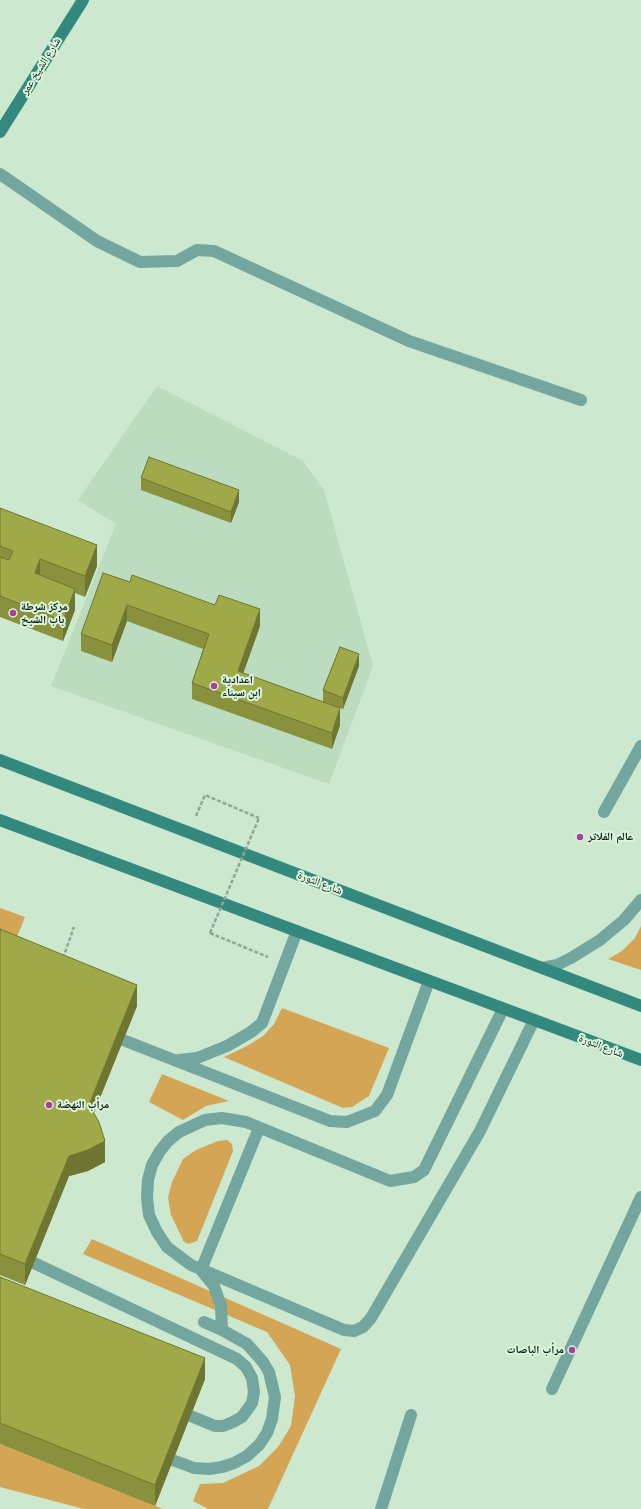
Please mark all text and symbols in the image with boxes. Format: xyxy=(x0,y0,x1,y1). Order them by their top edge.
street label: شارع الشيخ عمر xyxy=(18,35,64,97)
place label: مركز شرطة باب الشيخ xyxy=(21,600,68,626)
marker: مركز شرطة باب الشيخ xyxy=(8,608,18,618)
place label: اعدادية ابن سيناء xyxy=(222,673,261,699)
marker: اعدادية ابن سيناء xyxy=(209,681,219,691)
place label: عالم الفلاتر xyxy=(588,830,634,844)
marker: عالم الفلاتر xyxy=(575,832,585,842)
street label: شارع الثورة xyxy=(296,868,344,898)
street label: شارع الثورة xyxy=(577,1031,625,1061)
place label: مرأب النهضة xyxy=(57,1098,109,1112)
marker: مرأب النهضة xyxy=(44,1100,54,1110)
place label: مرأب الباصات xyxy=(507,1343,564,1357)
marker: مرأب الباصات xyxy=(567,1345,577,1355)

